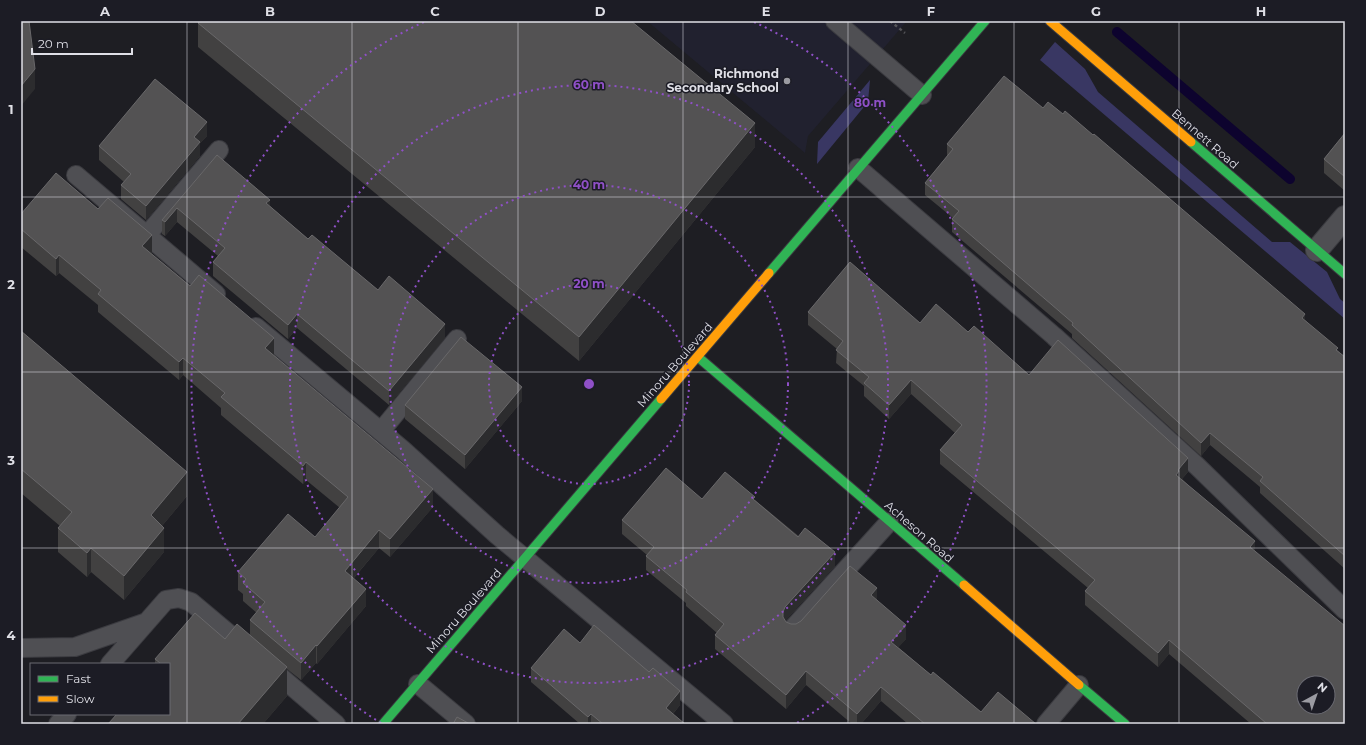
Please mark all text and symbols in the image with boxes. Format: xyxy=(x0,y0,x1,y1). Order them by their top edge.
text: A xyxy=(99,3,111,19)
text: B xyxy=(265,3,275,19)
text: C xyxy=(430,3,440,19)
text: D xyxy=(595,3,606,19)
text: E xyxy=(762,3,771,19)
text: F xyxy=(927,3,935,19)
text: G xyxy=(1091,3,1101,19)
text: H xyxy=(1256,3,1266,19)
scale bar xyxy=(32,30,132,56)
text: 20 m xyxy=(38,36,69,51)
place label: Richmond Secondary School xyxy=(667,66,779,95)
marker: Richmond Secondary School xyxy=(782,76,792,86)
text: 60 m xyxy=(573,77,605,92)
text: 80 m xyxy=(854,95,886,110)
text: 1 xyxy=(8,101,14,117)
street label: Bennett Road xyxy=(1169,105,1242,172)
text: 40 m xyxy=(573,177,605,192)
text: 2 xyxy=(7,276,15,292)
text: 20 m xyxy=(573,276,605,291)
street label: Minoru Boulevard xyxy=(634,319,716,410)
centre of rings xyxy=(582,377,596,391)
text: 3 xyxy=(6,452,15,468)
street label: Acheson Road xyxy=(882,498,957,566)
street label: Minoru Boulevard xyxy=(423,565,505,656)
text: 4 xyxy=(7,627,16,643)
legend xyxy=(30,663,170,715)
text: Fast xyxy=(66,671,91,686)
north arrow xyxy=(1296,675,1336,715)
text: N xyxy=(1315,679,1330,696)
text: Slow xyxy=(66,691,95,706)

